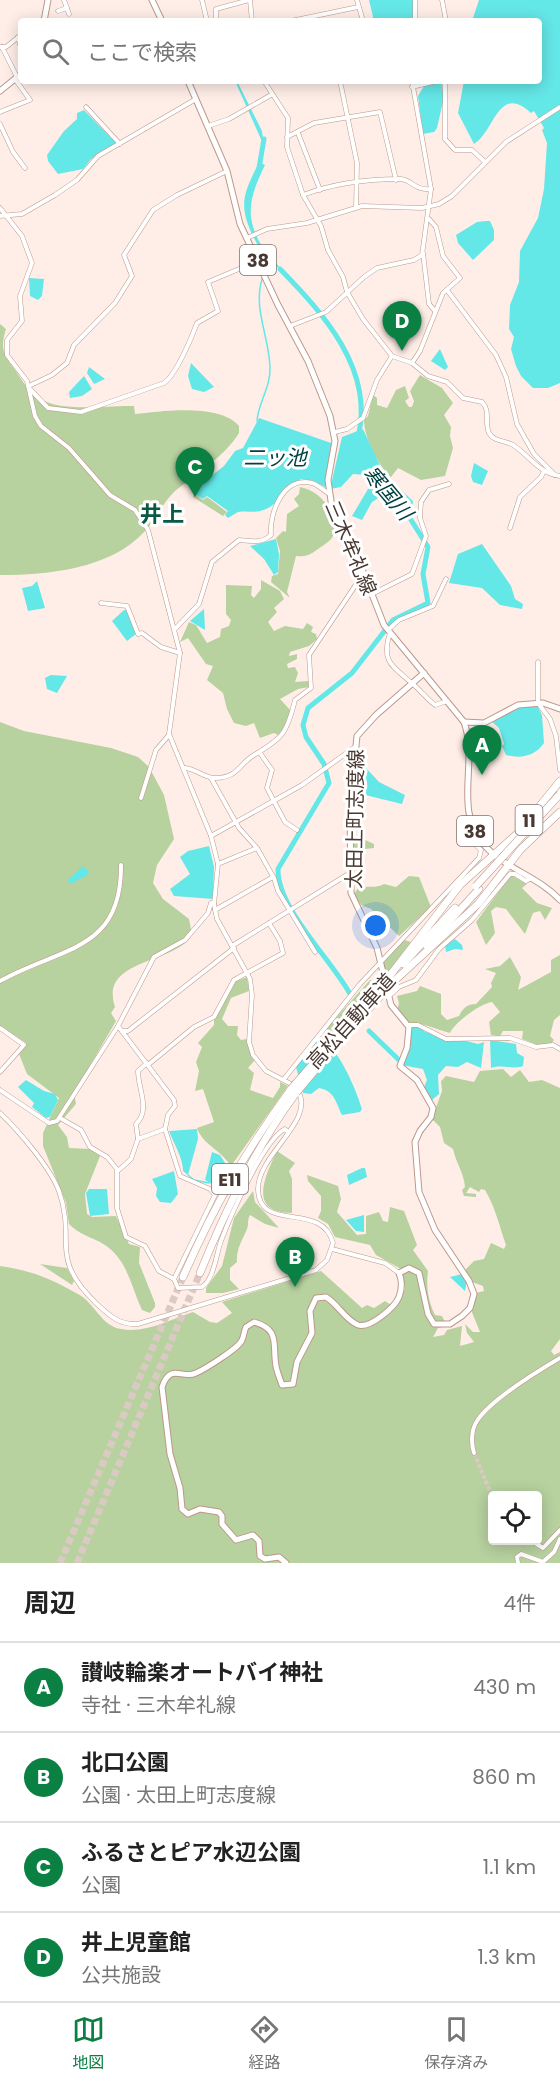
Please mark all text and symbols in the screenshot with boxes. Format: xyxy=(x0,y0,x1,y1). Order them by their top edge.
search box xyxy=(18,18,542,84)
icon: search xyxy=(39,35,72,68)
text: ここで検索 xyxy=(87,37,197,68)
road number: 38 xyxy=(240,245,276,275)
pin: D xyxy=(382,302,422,351)
water label: 二ッ池 xyxy=(244,443,308,472)
pin: C xyxy=(176,448,214,497)
water label: 寒国川 xyxy=(357,460,421,528)
street label: 三木牟礼線 xyxy=(319,497,383,599)
district label: 井上 xyxy=(140,499,184,530)
pin: A xyxy=(462,726,502,775)
street label: 太田上町志度線 xyxy=(340,749,370,889)
road number: 11 xyxy=(516,805,542,835)
road number: 38 xyxy=(457,816,493,846)
your location xyxy=(361,911,390,940)
street label: 高松自動車道 xyxy=(300,967,402,1075)
road number: E11 xyxy=(212,1164,248,1194)
pin: B xyxy=(276,1238,314,1287)
map controls xyxy=(488,1491,542,1545)
button: locate xyxy=(488,1491,542,1545)
text: 周辺 xyxy=(24,1585,76,1621)
text: 4件 xyxy=(503,1589,536,1617)
text: 讃岐輪楽オートバイ神社 xyxy=(81,1657,323,1688)
text: A xyxy=(36,1673,51,1701)
text: 430 m xyxy=(473,1673,536,1701)
text: 寺社 · 三木牟礼線 xyxy=(81,1691,236,1719)
text: 北口公園 xyxy=(81,1747,169,1778)
text: B xyxy=(37,1763,50,1791)
text: 860 m xyxy=(472,1763,536,1791)
text: 公園 · 太田上町志度線 xyxy=(81,1781,276,1809)
text: ふるさとピア水辺公園 xyxy=(81,1837,301,1868)
text: C xyxy=(36,1853,51,1881)
text: 1.1 km xyxy=(483,1853,536,1881)
text: 公園 xyxy=(81,1871,121,1899)
text: 井上児童館 xyxy=(81,1927,191,1958)
text: D xyxy=(36,1943,51,1971)
text: 1.3 km xyxy=(477,1943,536,1971)
text: 公共施設 xyxy=(81,1961,161,1989)
tab: 地図 xyxy=(72,2013,105,2075)
tab: 経路 xyxy=(248,2013,281,2075)
tab: 保存済み xyxy=(424,2013,488,2075)

